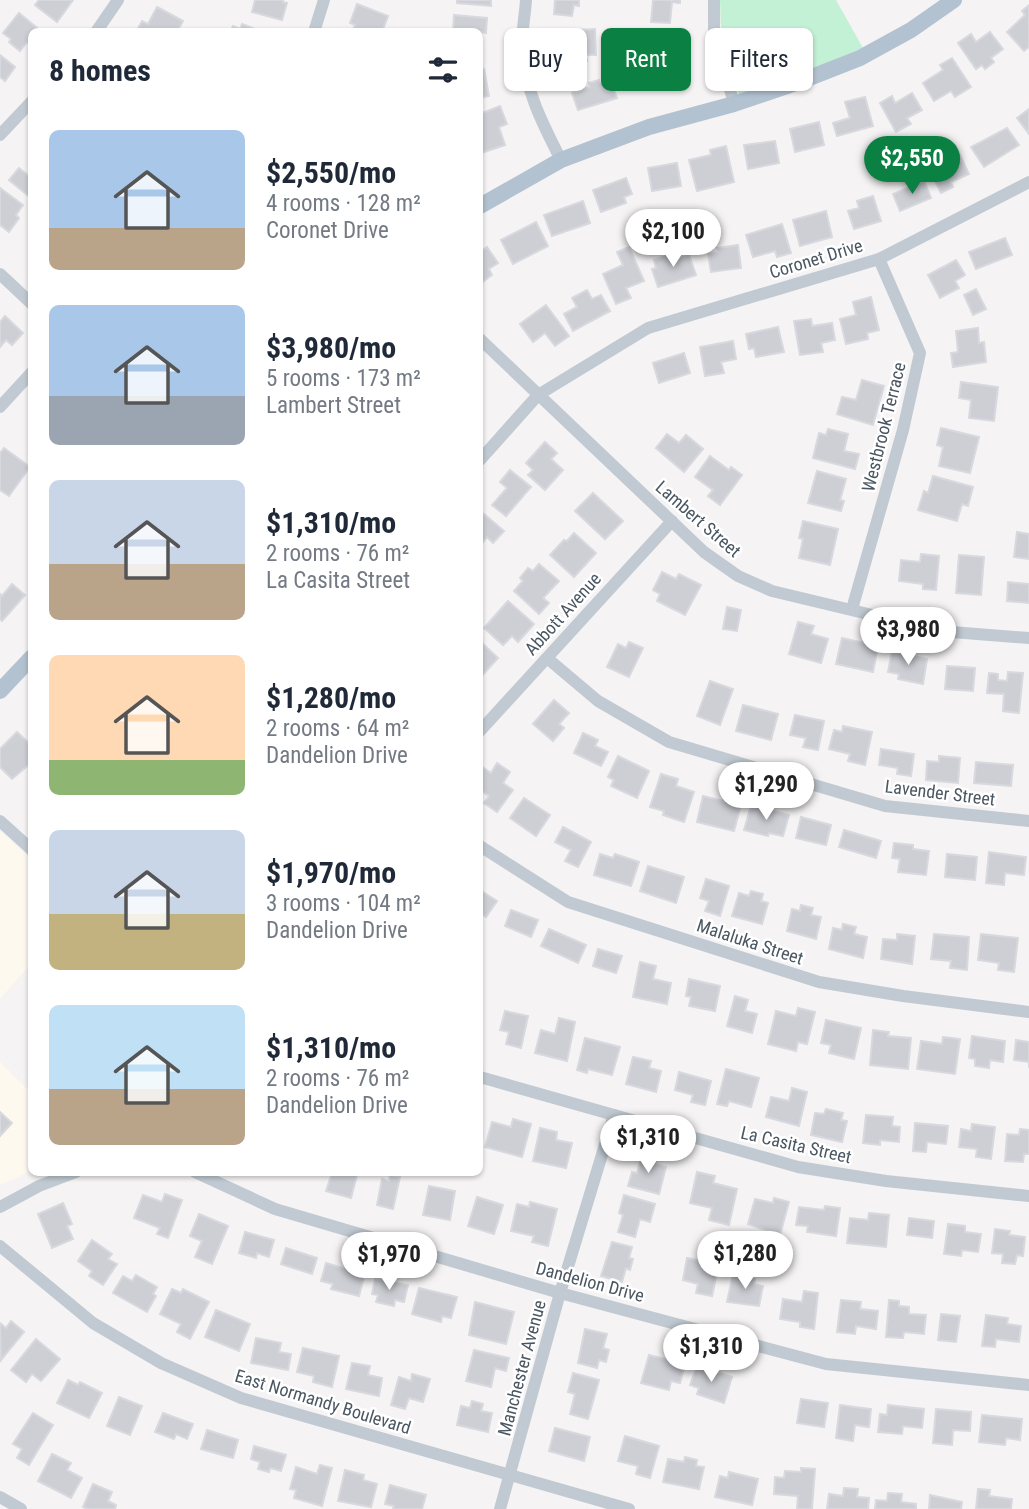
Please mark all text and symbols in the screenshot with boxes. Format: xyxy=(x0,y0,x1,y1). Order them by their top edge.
chip: Buy xyxy=(504,28,587,91)
chip: Rent xyxy=(601,28,691,91)
chip: Filters xyxy=(705,28,813,91)
icon: filters xyxy=(424,51,462,89)
text: 8 homes xyxy=(49,53,151,88)
pin: $2,550 xyxy=(855,136,969,196)
text: $2,550 xyxy=(880,145,944,172)
text: $2,550/mo xyxy=(266,155,396,190)
icon: home xyxy=(105,158,189,242)
text: 4 rooms · 128 m² xyxy=(266,190,421,217)
pin: $2,100 xyxy=(616,210,730,269)
text: Coronet Drive xyxy=(266,217,389,244)
text: $2,100 xyxy=(641,218,705,245)
street label: Coronet Drive xyxy=(767,234,865,283)
text: $3,980/mo xyxy=(266,330,396,365)
icon: home xyxy=(105,333,189,417)
street label: Westbrook Terrace xyxy=(857,360,910,494)
text: 5 rooms · 173 m² xyxy=(266,365,421,392)
text: Lambert Street xyxy=(266,392,401,419)
street label: Lambert Street xyxy=(652,476,745,561)
text: $1,310/mo xyxy=(266,505,396,540)
icon: home xyxy=(105,508,189,592)
text: 2 rooms · 76 m² xyxy=(266,540,409,567)
text: La Casita Street xyxy=(266,567,410,594)
street label: Abbott Avenue xyxy=(520,568,605,659)
pin: $3,980 xyxy=(851,608,965,667)
text: $3,980 xyxy=(876,616,940,643)
text: $1,280/mo xyxy=(266,680,396,715)
icon: home xyxy=(105,683,189,767)
text: 2 rooms · 64 m² xyxy=(266,715,409,742)
text: Dandelion Drive xyxy=(266,742,408,769)
pin: $1,290 xyxy=(709,762,823,822)
text: $1,290 xyxy=(734,771,798,798)
street label: Lavender Street xyxy=(884,775,996,810)
text: $1,970/mo xyxy=(266,855,396,890)
icon: home xyxy=(105,858,189,942)
text: 3 rooms · 104 m² xyxy=(266,890,421,917)
street label: Malaluka Street xyxy=(694,914,806,969)
text: Dandelion Drive xyxy=(266,917,408,944)
text: $1,310/mo xyxy=(266,1030,396,1065)
icon: home xyxy=(105,1033,189,1117)
text: 2 rooms · 76 m² xyxy=(266,1065,409,1092)
text: Dandelion Drive xyxy=(266,1092,408,1119)
pin: $1,310 xyxy=(591,1116,705,1175)
street label: La Casita Street xyxy=(739,1122,853,1167)
text: $1,310 xyxy=(616,1124,680,1151)
pin: $1,970 xyxy=(332,1232,446,1292)
pin: $1,280 xyxy=(688,1232,802,1291)
text: $1,280 xyxy=(713,1240,777,1267)
text: $1,970 xyxy=(357,1241,421,1268)
street label: Dandelion Drive xyxy=(534,1257,646,1306)
street label: Manchester Avenue xyxy=(493,1298,550,1438)
pin: $1,310 xyxy=(654,1324,768,1384)
text: $1,310 xyxy=(679,1333,743,1360)
street label: East Normandy Boulevard xyxy=(233,1365,414,1438)

